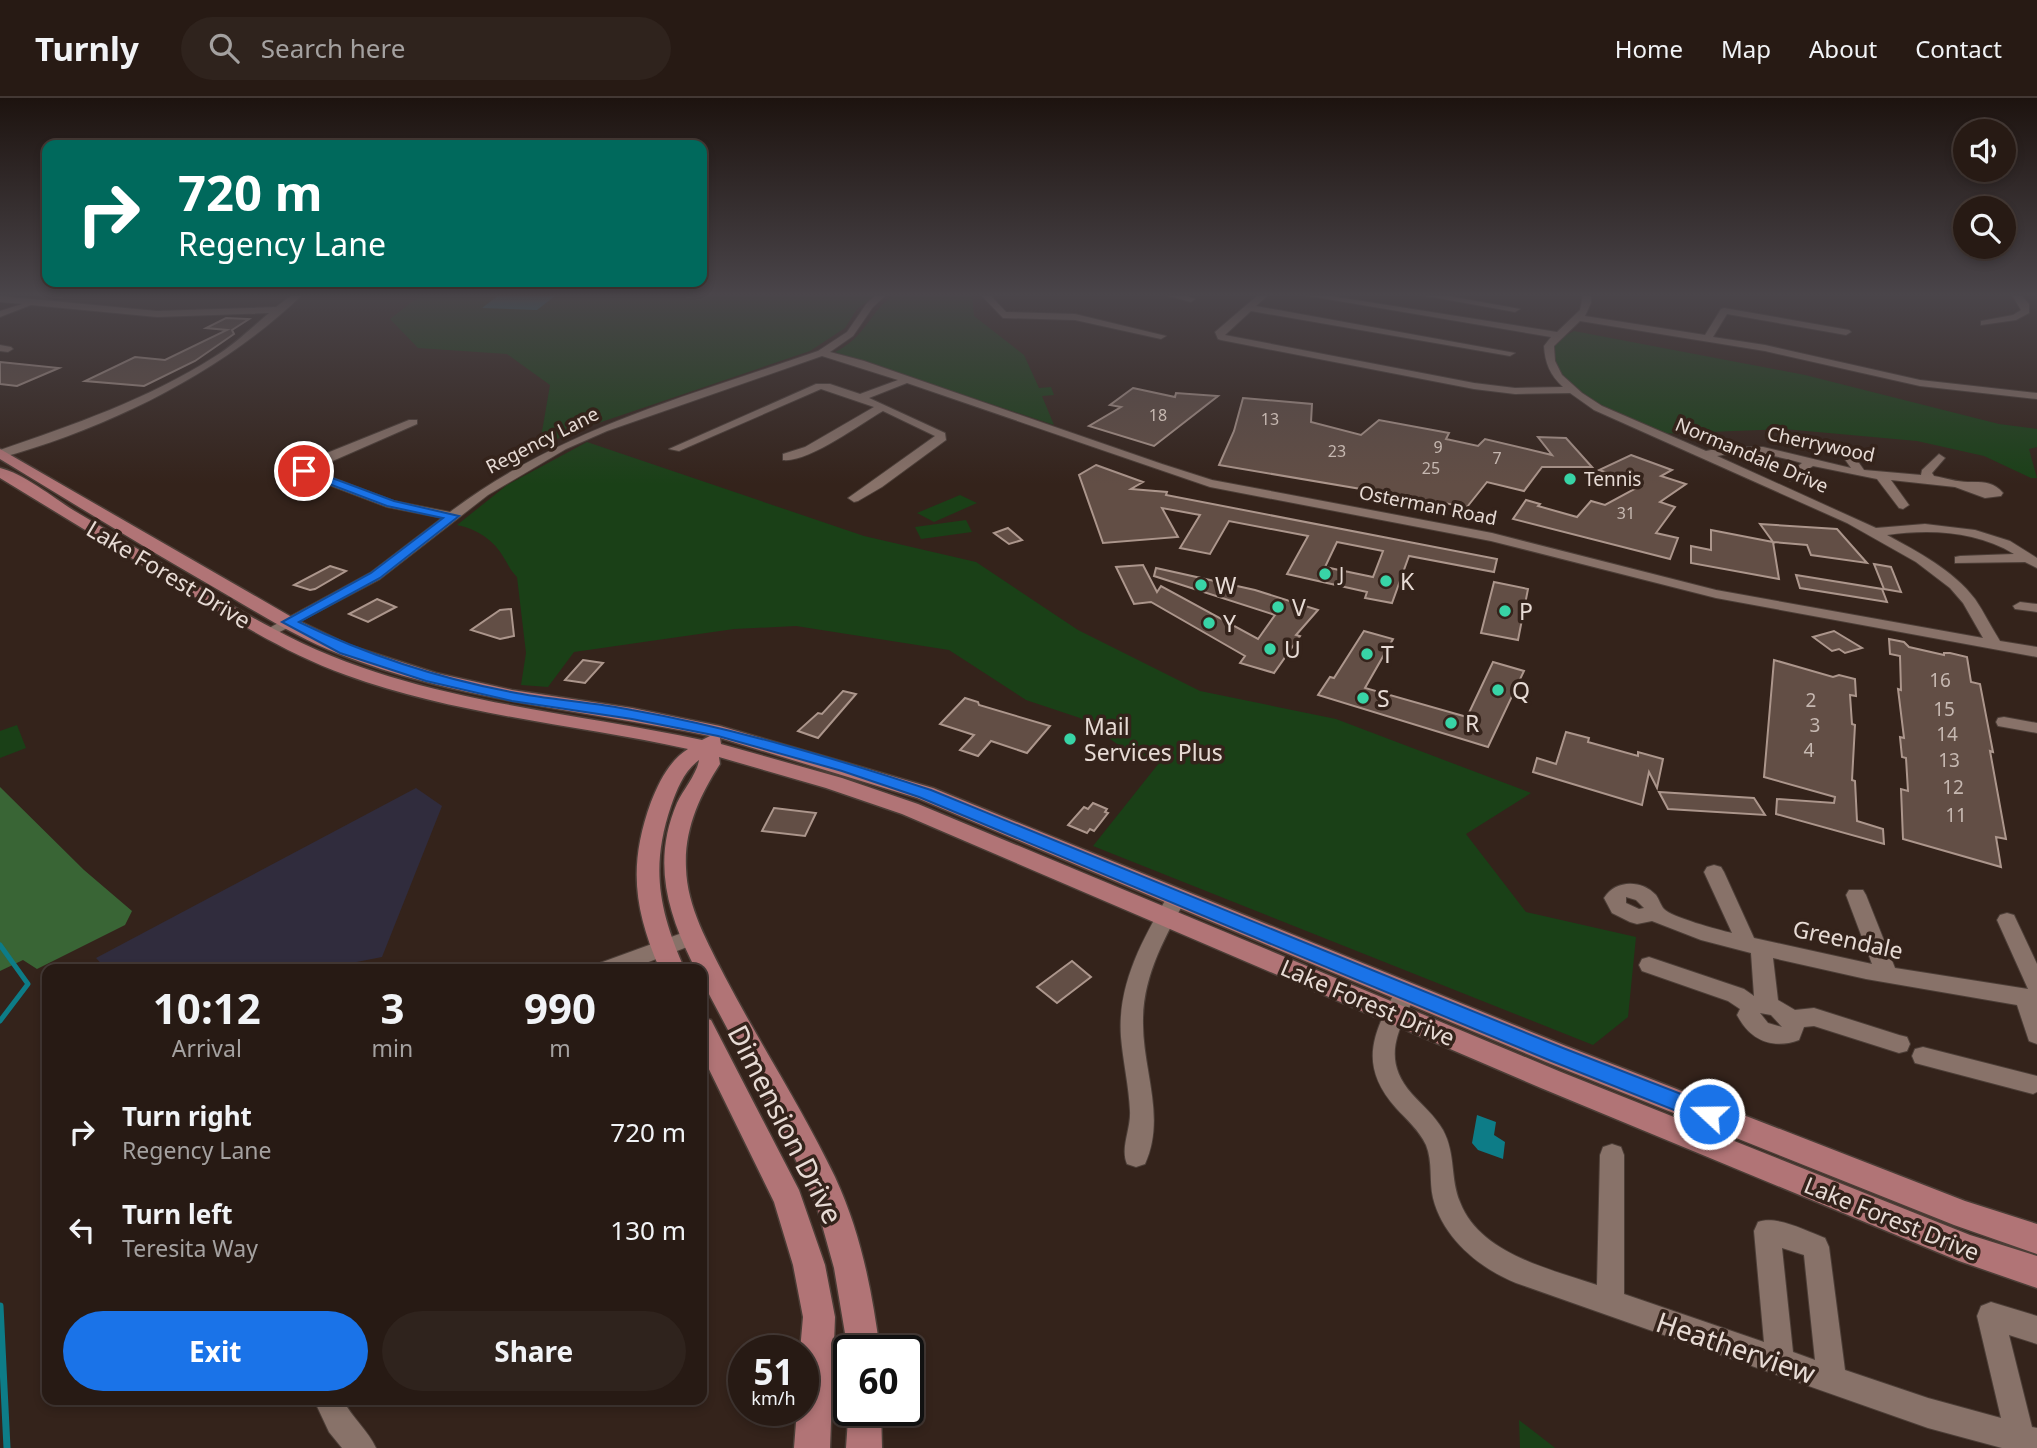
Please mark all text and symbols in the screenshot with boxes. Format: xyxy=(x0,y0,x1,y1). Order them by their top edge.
search box xyxy=(181,17,671,80)
text: Turnly xyxy=(35,26,139,71)
icon: search xyxy=(205,29,243,67)
text: Search here xyxy=(261,30,405,66)
text: Home xyxy=(1615,32,1683,65)
text: Map xyxy=(1721,32,1771,65)
text: About xyxy=(1809,32,1877,65)
text: Contact xyxy=(1915,32,2002,65)
map controls xyxy=(1953,119,2016,259)
button: sound xyxy=(1953,119,2016,182)
text: 720 m xyxy=(178,159,323,225)
icon: right xyxy=(63,168,154,259)
button: search xyxy=(1953,196,2016,259)
text: Regency Lane xyxy=(178,222,386,265)
street label: Regency Lane xyxy=(481,400,603,480)
house number: 18 xyxy=(1149,404,1167,426)
house number: 13 xyxy=(1261,408,1279,430)
street label: Normandale Drive xyxy=(1672,411,1832,499)
street label: Cherrywood xyxy=(1765,420,1877,468)
house number: 9 xyxy=(1433,436,1443,458)
house number: 23 xyxy=(1328,440,1346,462)
pin xyxy=(274,441,334,501)
house number: 7 xyxy=(1492,447,1502,469)
icon: arrive xyxy=(285,452,323,490)
house number: 25 xyxy=(1422,457,1440,479)
place label: Tennis xyxy=(1584,466,1641,492)
marker: Tennis xyxy=(1562,471,1578,487)
street label: Osterman Road xyxy=(1357,479,1499,531)
house number: 31 xyxy=(1617,502,1635,524)
street label: Lake Forest Drive xyxy=(81,512,257,636)
place label: J xyxy=(1337,561,1344,587)
place label: K xyxy=(1400,565,1415,597)
marker: J xyxy=(1317,566,1333,582)
place label: W xyxy=(1215,569,1237,601)
marker: K xyxy=(1378,573,1394,589)
marker: W xyxy=(1193,577,1209,593)
place label: V xyxy=(1292,591,1306,623)
place label: P xyxy=(1519,595,1533,627)
marker: V xyxy=(1270,599,1286,615)
marker: P xyxy=(1497,603,1513,619)
place label: Y xyxy=(1223,607,1237,639)
marker: Y xyxy=(1201,615,1217,631)
place label: U xyxy=(1284,633,1301,665)
place label: T xyxy=(1381,638,1394,670)
marker: U xyxy=(1262,641,1278,657)
marker: T xyxy=(1359,646,1375,662)
house number: 16 xyxy=(1929,667,1951,693)
place label: Q xyxy=(1512,674,1530,706)
place label: S xyxy=(1377,682,1390,714)
marker: Q xyxy=(1490,682,1506,698)
house number: 2 xyxy=(1806,687,1816,713)
marker: S xyxy=(1355,690,1371,706)
house number: 15 xyxy=(1933,696,1955,722)
place label: R xyxy=(1465,707,1479,739)
place label: Mail Services Plus xyxy=(1084,710,1223,768)
house number: 3 xyxy=(1810,712,1820,738)
marker: R xyxy=(1443,715,1459,731)
house number: 14 xyxy=(1936,721,1958,747)
marker: Mail Services Plus xyxy=(1062,731,1078,747)
house number: 4 xyxy=(1804,737,1815,763)
house number: 13 xyxy=(1938,747,1960,773)
house number: 12 xyxy=(1942,774,1964,800)
house number: 11 xyxy=(1945,802,1967,828)
street label: Greendale xyxy=(1790,912,1906,966)
street label: Lake Forest Drive xyxy=(1276,951,1460,1053)
text: 10:12 xyxy=(153,979,261,1036)
text: 3 xyxy=(380,979,404,1036)
text: 990 xyxy=(524,979,596,1036)
street label: Dimension Drive xyxy=(720,1018,852,1230)
text: Arrival xyxy=(172,1032,242,1064)
text: min xyxy=(372,1032,413,1064)
text: m xyxy=(549,1032,571,1064)
position arrow xyxy=(1672,1077,1746,1151)
text: Turn right xyxy=(122,1098,252,1134)
icon: right xyxy=(63,1113,101,1151)
text: 720 m xyxy=(610,1114,686,1150)
text: Regency Lane xyxy=(122,1134,272,1166)
street label: Lake Forest Drive xyxy=(1800,1168,1984,1268)
text: Turn left xyxy=(122,1196,233,1232)
icon: left xyxy=(63,1211,101,1249)
text: 130 m xyxy=(610,1212,686,1248)
text: Teresita Way xyxy=(122,1232,258,1264)
street label: Heatherview xyxy=(1651,1302,1821,1392)
button: Exit xyxy=(63,1311,368,1391)
button: Share xyxy=(382,1311,686,1391)
speed limit sign: 60 xyxy=(833,1335,924,1426)
text: 51 xyxy=(753,1348,794,1395)
text: km/h xyxy=(751,1386,796,1410)

